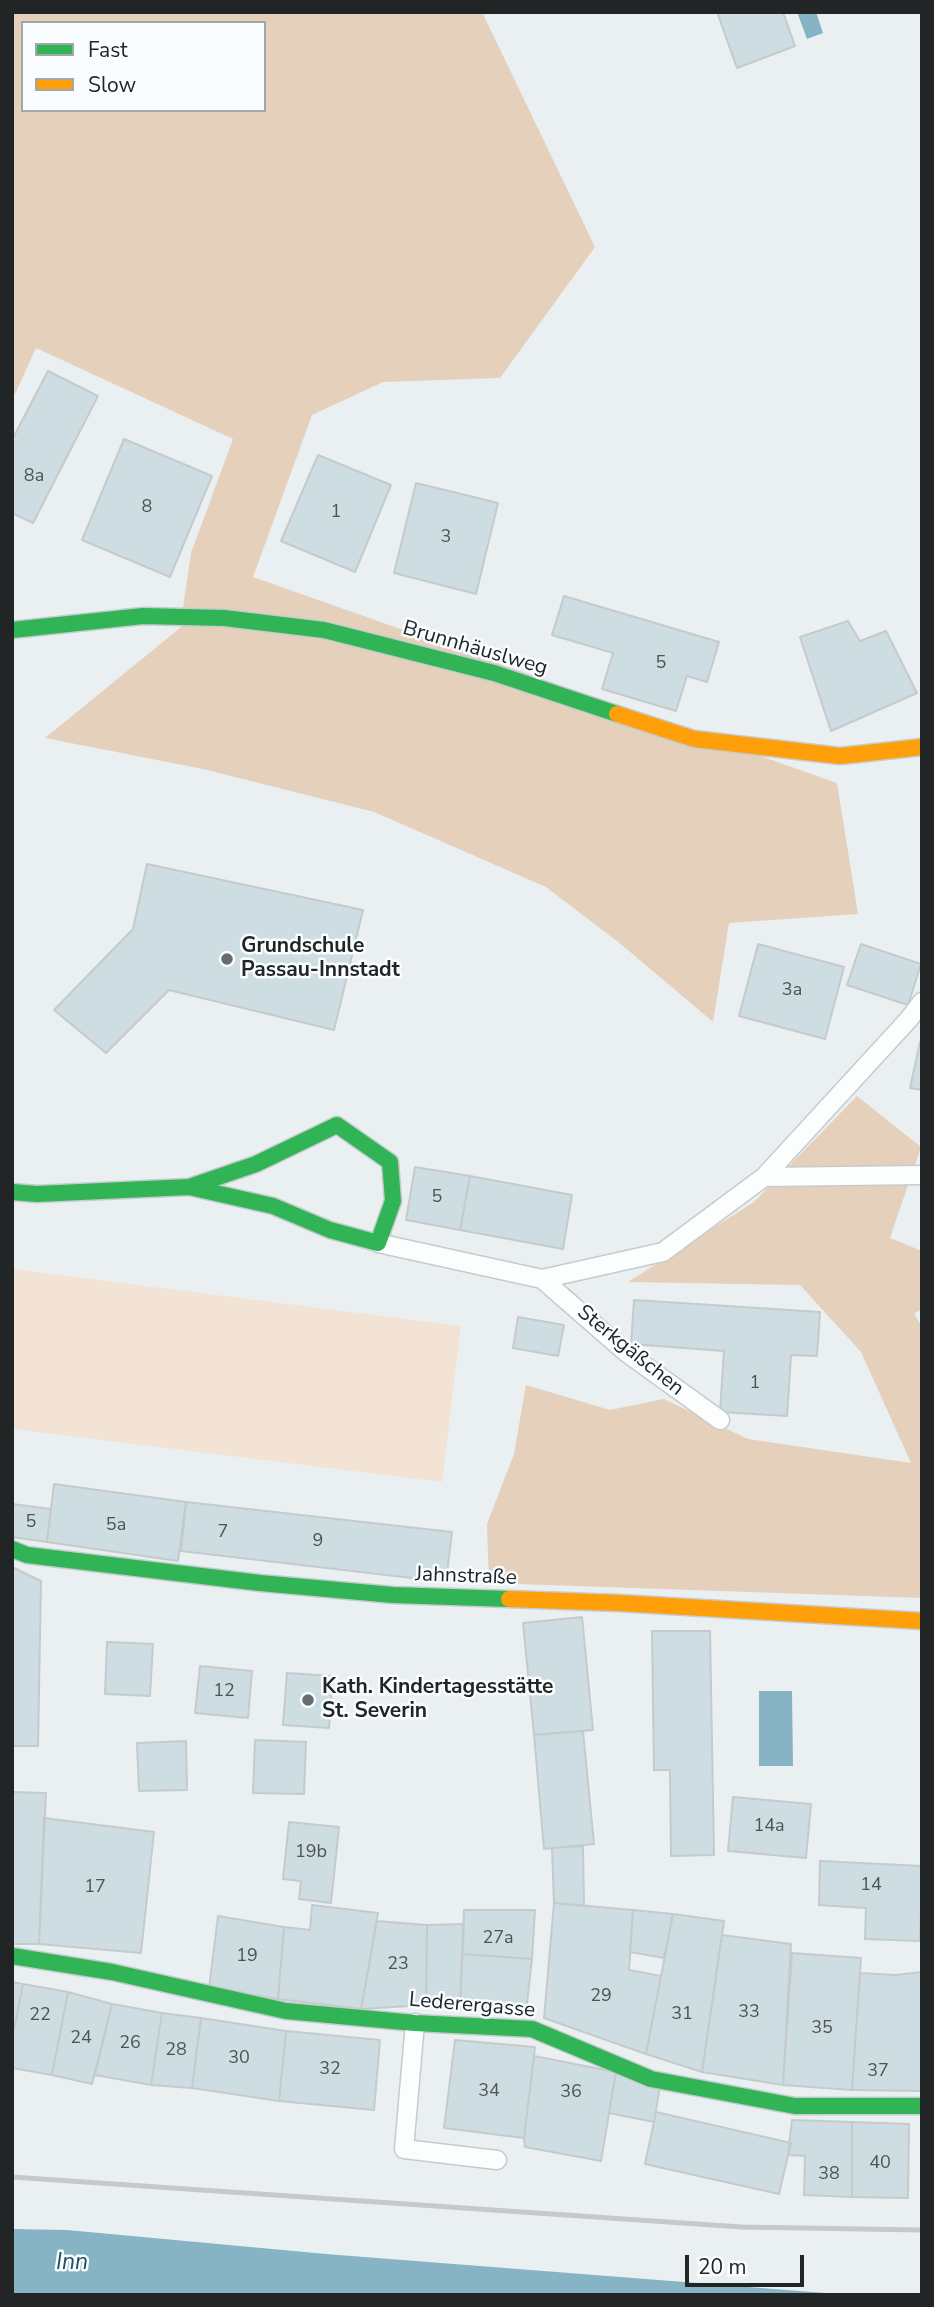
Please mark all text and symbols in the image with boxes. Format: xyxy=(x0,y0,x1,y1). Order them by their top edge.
legend xyxy=(21,21,266,112)
text: Fast xyxy=(88,36,128,64)
text: Slow xyxy=(88,71,136,99)
house number: 8a xyxy=(24,466,44,488)
house number: 8 xyxy=(142,497,152,519)
house number: 1 xyxy=(331,502,341,524)
house number: 3 xyxy=(441,527,451,549)
street label: Brunnhäuslweg xyxy=(400,616,550,682)
house number: 5 xyxy=(656,653,666,675)
place label: Grundschule Passau-Innstadt xyxy=(241,934,400,984)
marker: Grundschule Passau-Innstadt xyxy=(219,951,235,967)
house number: 3a xyxy=(782,980,802,1002)
house number: 5 xyxy=(432,1187,442,1209)
street label: Sterkgäßchen xyxy=(571,1300,689,1402)
house number: 1 xyxy=(750,1373,760,1395)
house number: 5 xyxy=(26,1512,36,1534)
house number: 5a xyxy=(106,1515,126,1537)
house number: 7 xyxy=(218,1522,228,1544)
house number: 9 xyxy=(313,1531,323,1553)
street label: Jahnstraße xyxy=(415,1563,517,1591)
place label: Kath. Kindertagesstätte St. Severin xyxy=(322,1675,553,1725)
house number: 12 xyxy=(213,1681,235,1703)
marker: Kath. Kindertagesstätte St. Severin xyxy=(300,1692,316,1708)
house number: 14a xyxy=(753,1816,785,1838)
house number: 19b xyxy=(295,1842,327,1864)
house number: 14 xyxy=(860,1875,882,1897)
house number: 17 xyxy=(84,1877,106,1899)
house number: 27a xyxy=(482,1928,514,1950)
house number: 19 xyxy=(236,1946,258,1968)
house number: 23 xyxy=(387,1954,409,1976)
house number: 29 xyxy=(590,1986,612,2008)
street label: Lederergasse xyxy=(408,1988,536,2024)
house number: 33 xyxy=(738,2002,760,2024)
house number: 31 xyxy=(671,2004,693,2026)
house number: 22 xyxy=(29,2005,51,2027)
house number: 35 xyxy=(811,2018,833,2040)
house number: 24 xyxy=(70,2028,92,2050)
house number: 26 xyxy=(119,2033,141,2055)
house number: 28 xyxy=(165,2040,187,2062)
house number: 30 xyxy=(228,2048,250,2070)
house number: 32 xyxy=(319,2059,341,2081)
house number: 37 xyxy=(867,2061,889,2083)
house number: 34 xyxy=(478,2081,500,2103)
house number: 36 xyxy=(560,2082,582,2104)
house number: 40 xyxy=(869,2153,891,2175)
house number: 38 xyxy=(818,2164,840,2186)
scale bar xyxy=(689,2240,808,2284)
water label: Inn xyxy=(56,2249,88,2277)
text: 20 m xyxy=(698,2253,747,2281)

